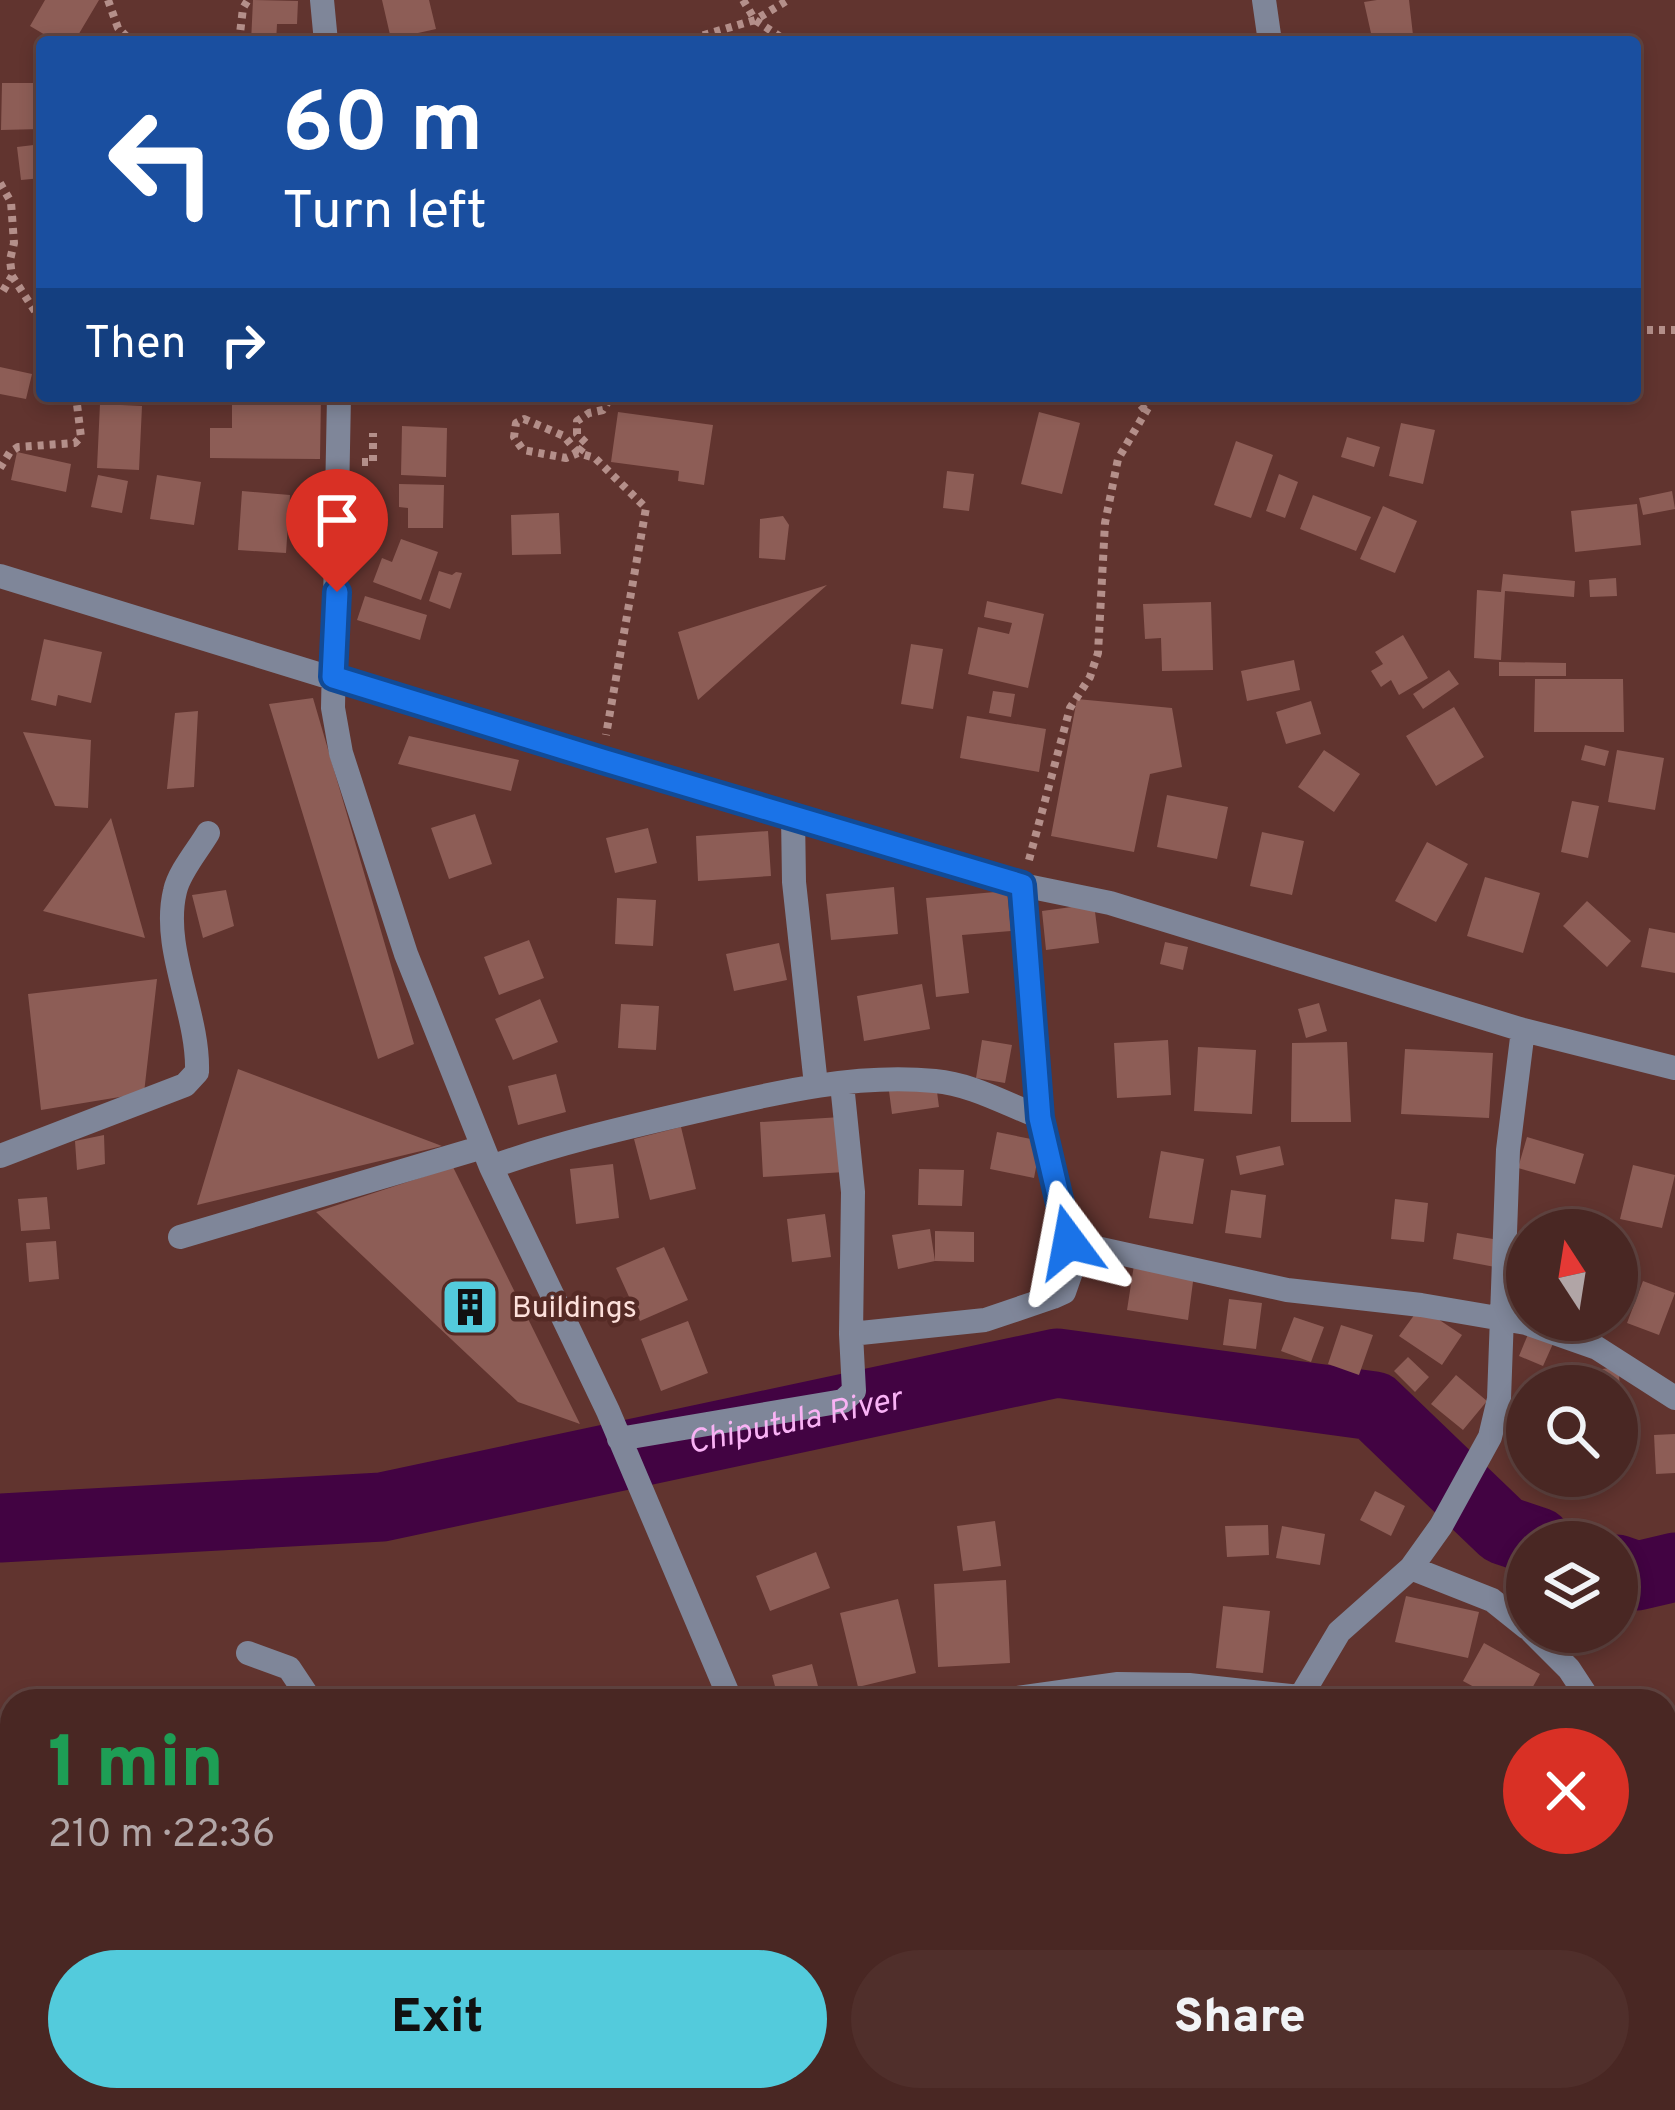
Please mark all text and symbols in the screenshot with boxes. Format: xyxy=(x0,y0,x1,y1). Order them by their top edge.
text: 60 m xyxy=(282,75,483,181)
icon: left xyxy=(84,84,240,240)
text: Turn left xyxy=(282,179,487,248)
icon: right xyxy=(210,312,276,378)
text: Then xyxy=(84,317,186,374)
pin xyxy=(286,469,388,592)
icon: arrive xyxy=(304,487,370,553)
position arrow xyxy=(1006,1179,1132,1305)
north arrow xyxy=(1506,1209,1638,1341)
map controls xyxy=(1506,1209,1638,1653)
building icon: Buildings xyxy=(439,1276,501,1338)
place label: Buildings xyxy=(512,1291,637,1328)
button: search xyxy=(1506,1365,1638,1497)
water label: Chiputula River xyxy=(684,1379,908,1466)
button: layers xyxy=(1506,1521,1638,1653)
text: 1 min xyxy=(48,1721,224,1813)
button: close xyxy=(1503,1728,1629,1854)
text: 210 m · 22:36 xyxy=(48,1812,275,1861)
button: Exit xyxy=(48,1950,827,2088)
button: Share xyxy=(851,1950,1629,2088)

